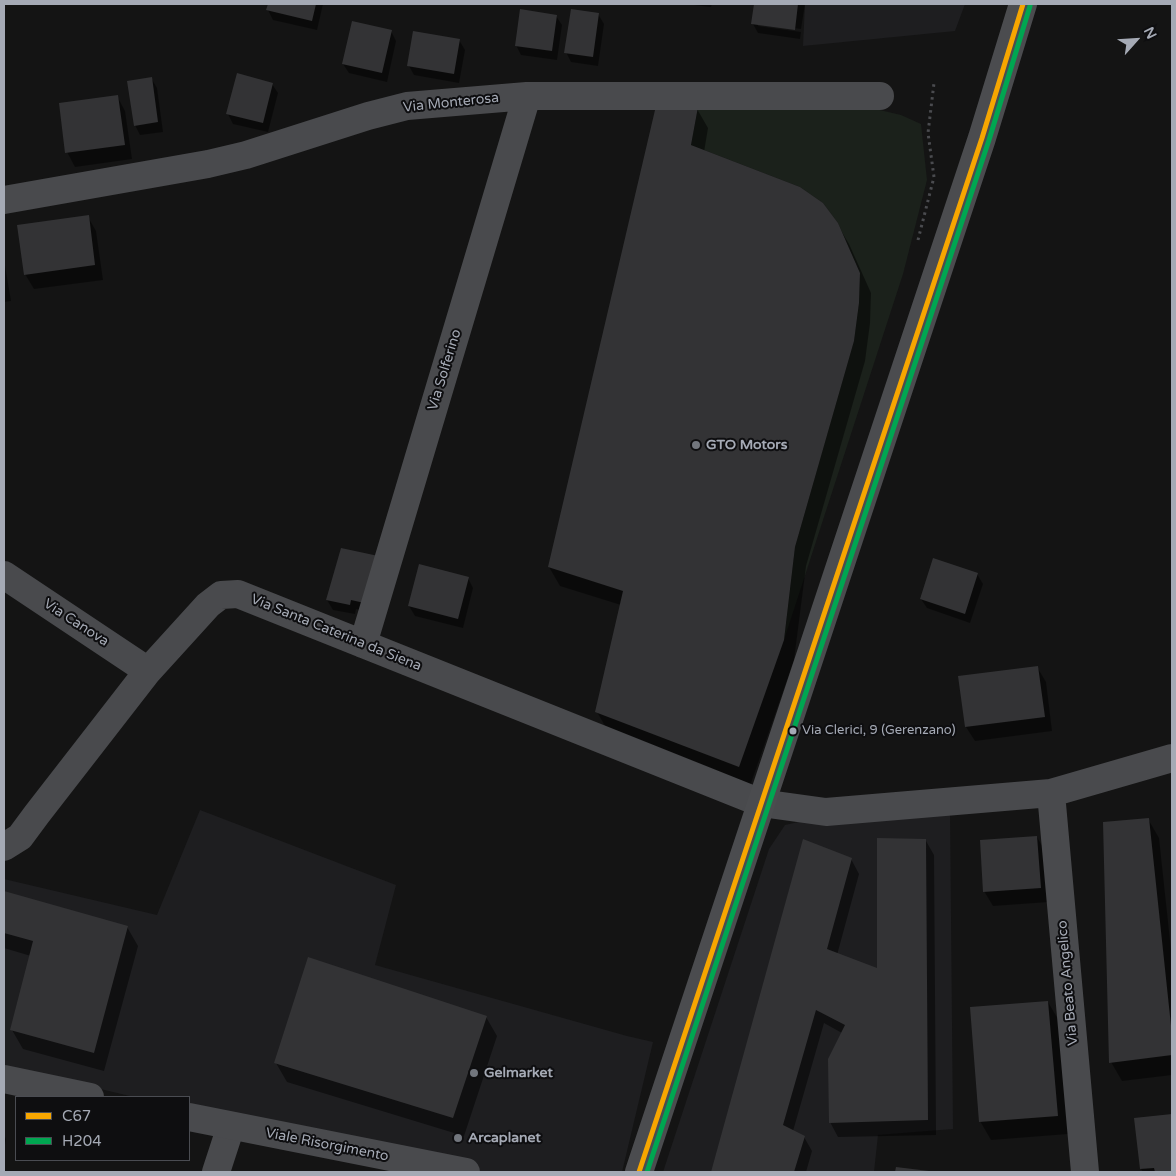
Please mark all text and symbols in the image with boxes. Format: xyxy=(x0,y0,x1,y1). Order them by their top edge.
north arrow xyxy=(1111,15,1161,65)
text: N xyxy=(1140,24,1160,42)
street label: Via Monterosa xyxy=(402,90,500,116)
street label: Via Solferino xyxy=(425,327,465,413)
place label: GTO Motors xyxy=(706,437,787,453)
marker: GTO Motors xyxy=(690,439,702,451)
street label: Via Santa Caterina da Siena xyxy=(248,591,424,675)
street label: Via Canova xyxy=(40,596,112,650)
place label: Via Clerici, 9 (Gerenzano) xyxy=(802,723,956,739)
marker: Via Clerici, 9 (Gerenzano) xyxy=(788,726,798,736)
street label: Via Beato Angelico xyxy=(1054,920,1082,1046)
place label: Gelmarket xyxy=(484,1065,553,1081)
marker: Gelmarket xyxy=(468,1067,480,1079)
legend xyxy=(15,1096,190,1161)
text: C67 xyxy=(62,1107,91,1125)
street label: Viale Risorgimento xyxy=(264,1125,390,1165)
place label: Arcaplanet xyxy=(468,1130,541,1146)
text: H204 xyxy=(62,1132,102,1150)
marker: Arcaplanet xyxy=(452,1132,464,1144)

